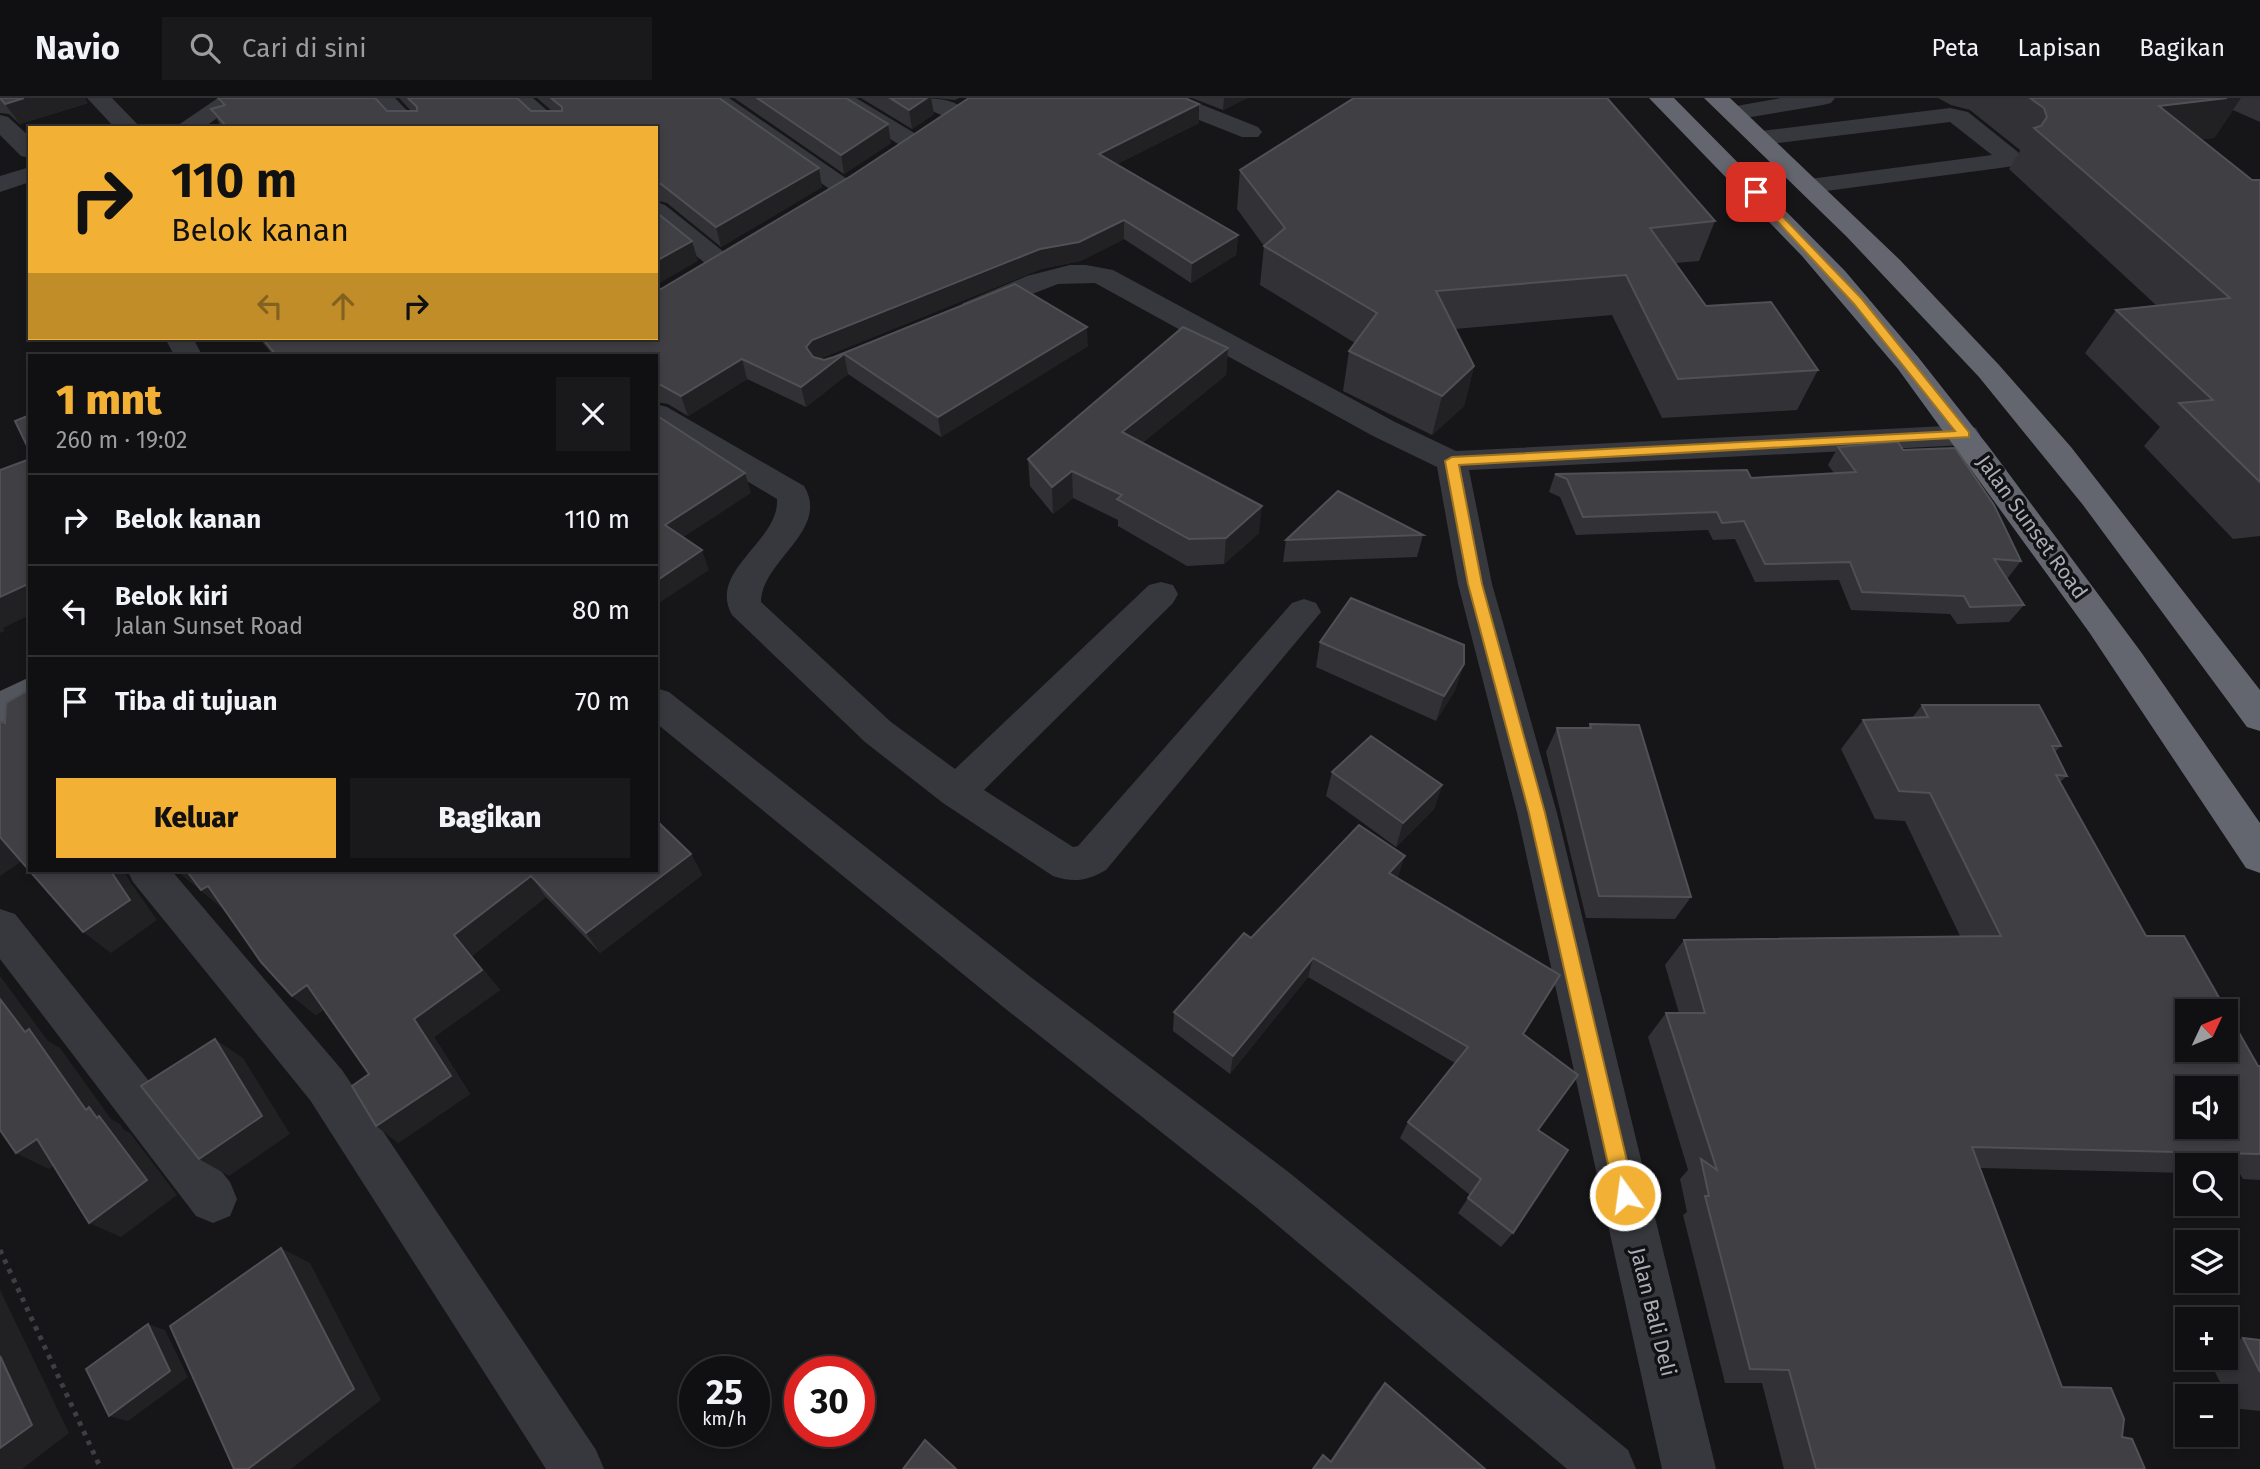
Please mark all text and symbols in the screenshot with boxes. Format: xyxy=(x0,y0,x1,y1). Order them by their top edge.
search box xyxy=(162,17,652,80)
text: Navio xyxy=(35,28,120,68)
icon: search xyxy=(186,29,224,67)
text: Cari di sini xyxy=(242,33,367,64)
text: Peta xyxy=(1932,34,1979,62)
text: Lapisan xyxy=(2017,34,2101,62)
text: Bagikan xyxy=(2139,34,2225,62)
text: 110 m xyxy=(171,151,297,210)
icon: right xyxy=(56,154,147,245)
pin xyxy=(1726,162,1786,222)
icon: arrive xyxy=(1737,173,1775,211)
text: Belok kanan xyxy=(171,211,349,249)
icon: left xyxy=(251,287,289,325)
icon: ahead xyxy=(324,287,362,325)
icon: right xyxy=(397,287,435,325)
text: 1 mnt xyxy=(56,375,161,425)
button: close xyxy=(556,377,630,451)
text: 260 m · 19:02 xyxy=(56,426,188,454)
street label: Jalan Sunset Road xyxy=(1971,450,2093,604)
icon: right xyxy=(56,501,94,539)
text: Belok kanan xyxy=(115,504,261,535)
text: 110 m xyxy=(564,504,630,535)
text: Belok kiri xyxy=(115,581,228,612)
icon: left xyxy=(56,592,94,630)
text: 80 m xyxy=(572,595,630,626)
text: Jalan Sunset Road xyxy=(115,612,303,640)
icon: arrive xyxy=(56,683,94,721)
text: Tiba di tujuan xyxy=(115,686,277,717)
text: 70 m xyxy=(575,686,630,717)
button: Keluar xyxy=(56,778,336,858)
button: Bagikan xyxy=(350,778,630,858)
north arrow xyxy=(2175,999,2238,1062)
map controls xyxy=(2175,999,2238,1447)
button: sound xyxy=(2175,1076,2238,1139)
button: search xyxy=(2175,1153,2238,1216)
position arrow xyxy=(1588,1158,1662,1232)
button: layers xyxy=(2175,1230,2238,1293)
street label: Jalan Bali Deli xyxy=(1624,1245,1682,1379)
button: + xyxy=(2175,1307,2238,1370)
speed limit sign: 30 xyxy=(784,1356,875,1447)
text: 25 xyxy=(706,1371,743,1413)
button: − xyxy=(2175,1384,2238,1447)
text: km/h xyxy=(702,1408,747,1430)

